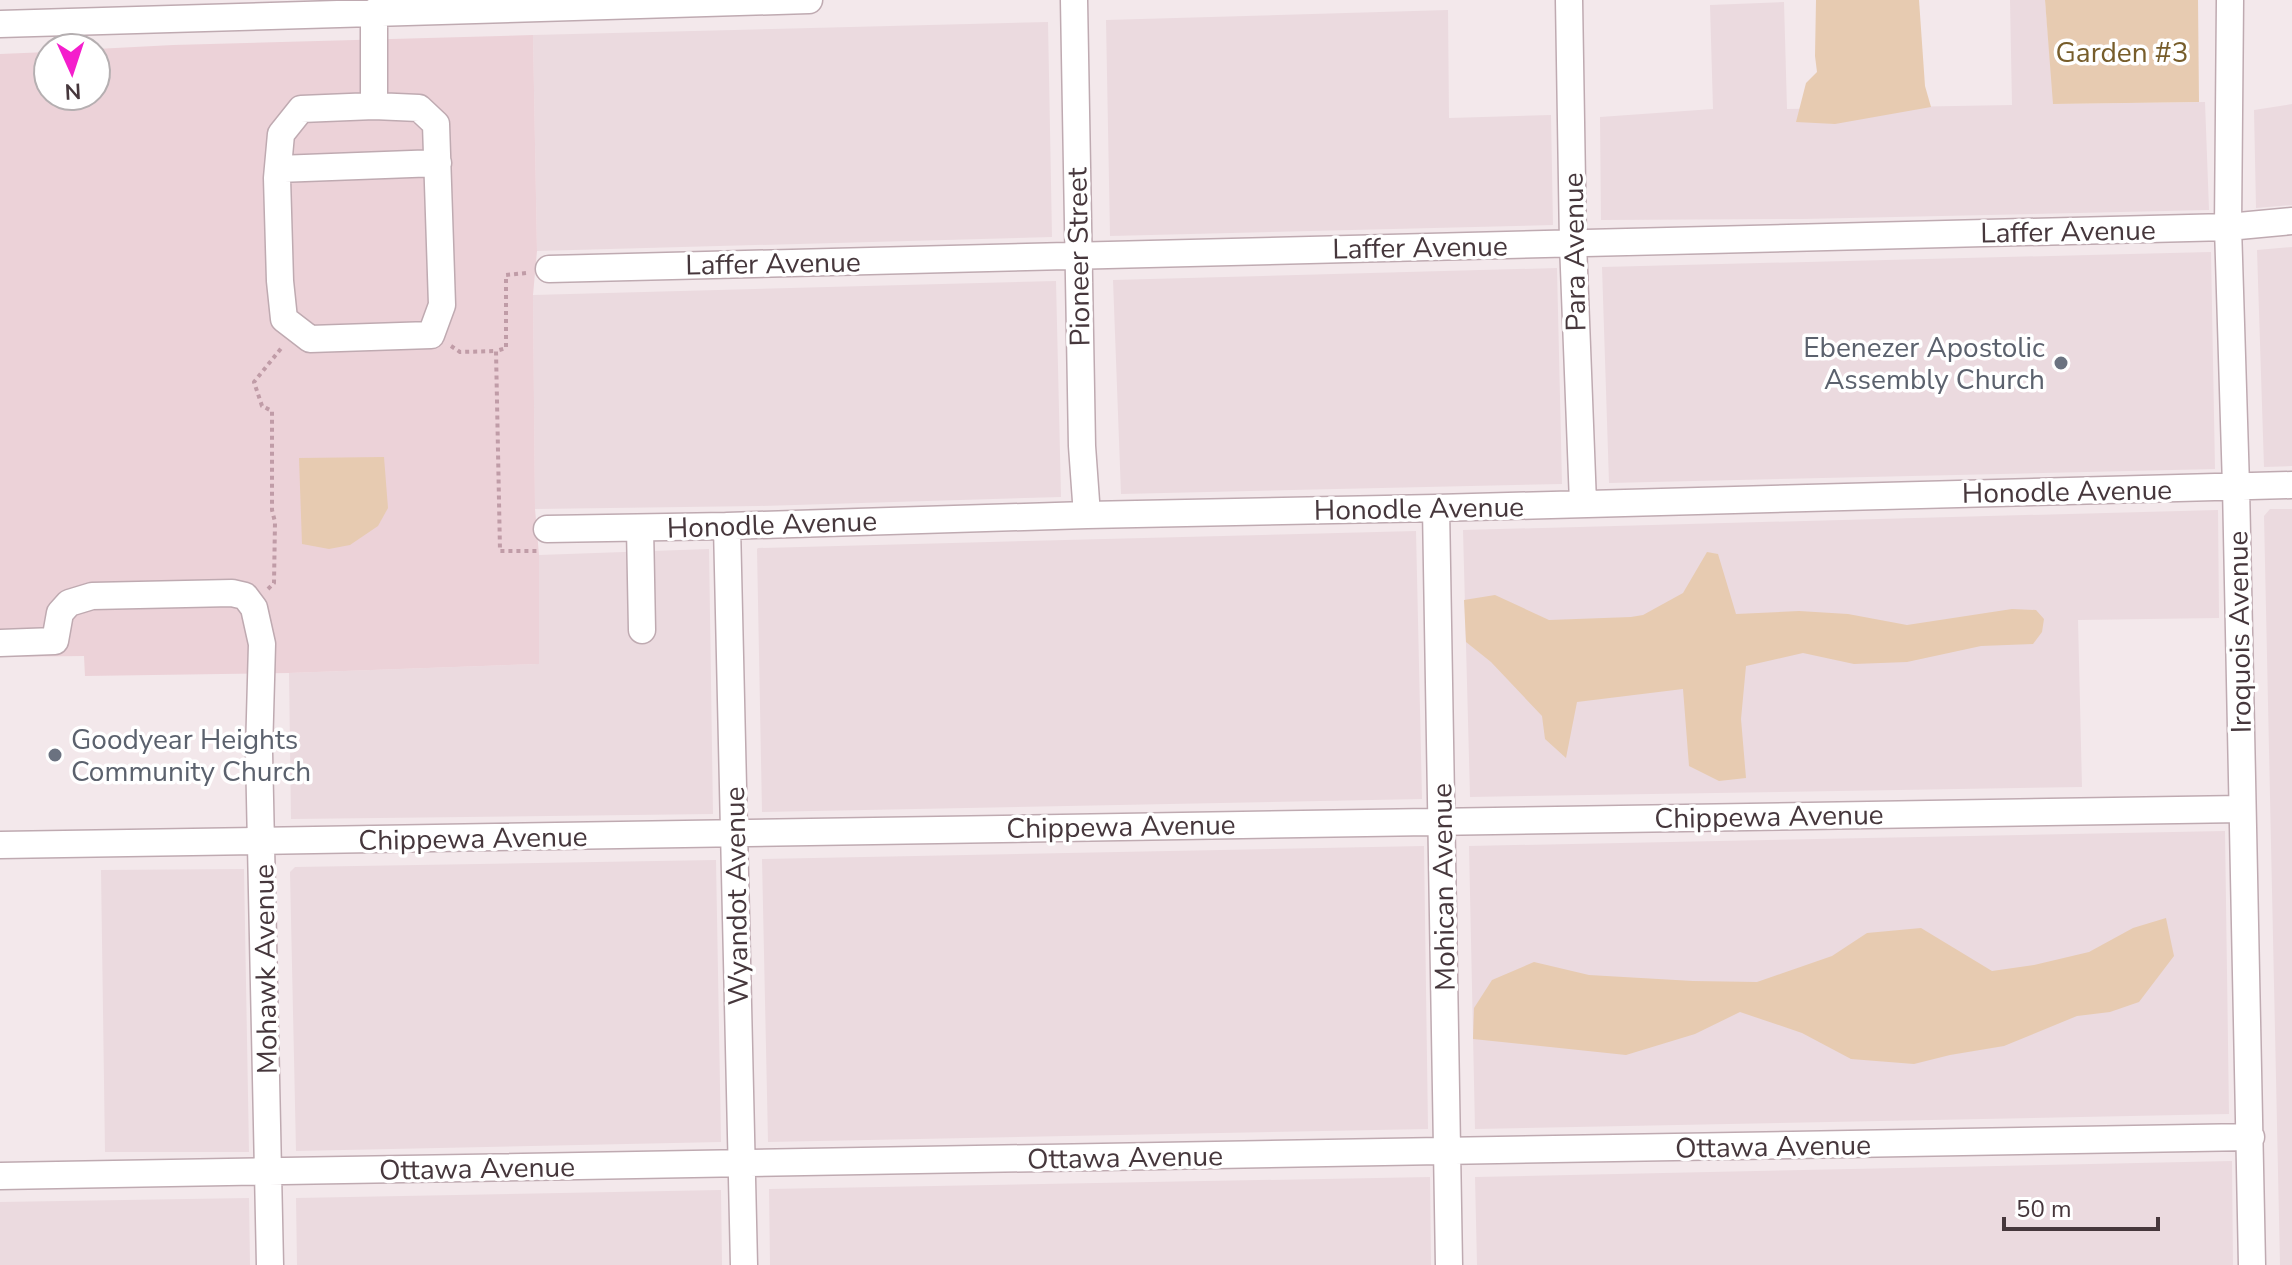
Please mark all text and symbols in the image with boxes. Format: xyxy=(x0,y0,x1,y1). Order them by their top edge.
north arrow xyxy=(32,32,112,112)
park label: Garden #3 xyxy=(2056,34,2188,72)
text: N xyxy=(64,76,82,106)
street label: Pioneer Street xyxy=(1058,167,1100,347)
street label: Para Avenue xyxy=(1555,172,1595,332)
street label: Laffer Avenue xyxy=(1980,211,2156,253)
street label: Laffer Avenue xyxy=(1332,227,1508,269)
street label: Laffer Avenue xyxy=(685,243,861,285)
place label: Ebenezer Apostolic Assembly Church xyxy=(1803,329,2045,399)
marker: Ebenezer Apostolic Assembly Church xyxy=(2052,354,2070,372)
street label: Honodle Avenue xyxy=(1962,471,2172,513)
street label: Honodle Avenue xyxy=(1314,488,1524,530)
street label: Honodle Avenue xyxy=(666,502,878,548)
street label: Iroquois Avenue xyxy=(2219,530,2261,734)
place label: Goodyear Heights Community Church xyxy=(71,721,311,791)
marker: Goodyear Heights Community Church xyxy=(46,746,64,764)
street label: Mohican Avenue xyxy=(1423,783,1465,991)
street label: Wyandot Avenue xyxy=(716,786,758,1006)
street label: Chippewa Avenue xyxy=(1654,796,1884,838)
street label: Chippewa Avenue xyxy=(1006,806,1236,848)
street label: Chippewa Avenue xyxy=(358,818,588,860)
street label: Mohawk Avenue xyxy=(245,864,287,1074)
street label: Ottawa Avenue xyxy=(1675,1126,1871,1168)
street label: Ottawa Avenue xyxy=(1027,1137,1223,1179)
street label: Ottawa Avenue xyxy=(379,1148,575,1190)
scale bar xyxy=(2004,1181,2158,1231)
text: 50 m xyxy=(2016,1193,2072,1225)

